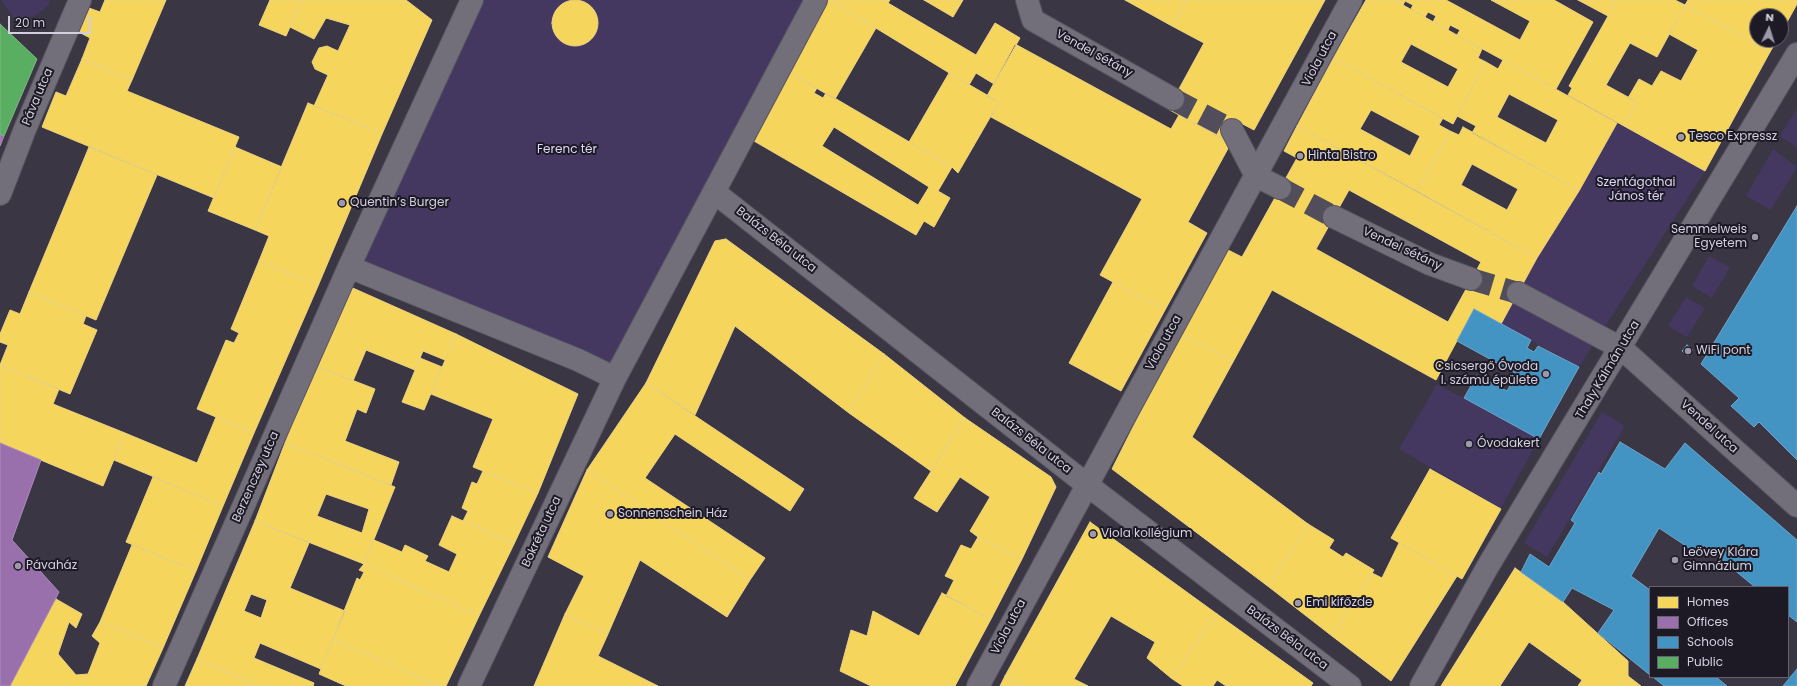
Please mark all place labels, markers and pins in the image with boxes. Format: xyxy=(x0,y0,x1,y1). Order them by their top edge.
place label: Tesco Expressz xyxy=(1689,130,1777,144)
marker: Tesco Expressz xyxy=(1676,132,1686,142)
place label: Hinta Bistro xyxy=(1308,149,1376,163)
marker: Hinta Bistro xyxy=(1295,151,1305,161)
place label: Quentin‘s Burger xyxy=(350,196,449,210)
marker: Quentin‘s Burger xyxy=(337,198,347,208)
place label: Semmelweis Egyetem xyxy=(1671,223,1747,251)
marker: Semmelweis Egyetem xyxy=(1750,232,1760,242)
place label: WiFi pont xyxy=(1696,344,1751,358)
marker: WiFi pont xyxy=(1683,346,1693,356)
place label: Csicsergő Óvoda I. számú épülete xyxy=(1435,360,1538,388)
marker: Csicsergő Óvoda I. számú épülete xyxy=(1541,369,1551,379)
place label: Óvodakert xyxy=(1477,437,1540,451)
marker: Óvodakert xyxy=(1464,439,1474,449)
place label: Sonnenschein Ház xyxy=(618,507,728,521)
marker: Sonnenschein Ház xyxy=(605,509,615,519)
place label: Viola kollégium xyxy=(1101,527,1192,541)
marker: Viola kollégium xyxy=(1088,529,1098,539)
place label: Leövey Klára Gimnázium xyxy=(1683,546,1758,574)
marker: Leövey Klára Gimnázium xyxy=(1670,555,1680,565)
place label: Pávaház xyxy=(26,559,77,573)
marker: Pávaház xyxy=(13,561,23,571)
place label: Emi kifőzde xyxy=(1306,596,1372,610)
marker: Emi kifőzde xyxy=(1293,598,1303,608)

